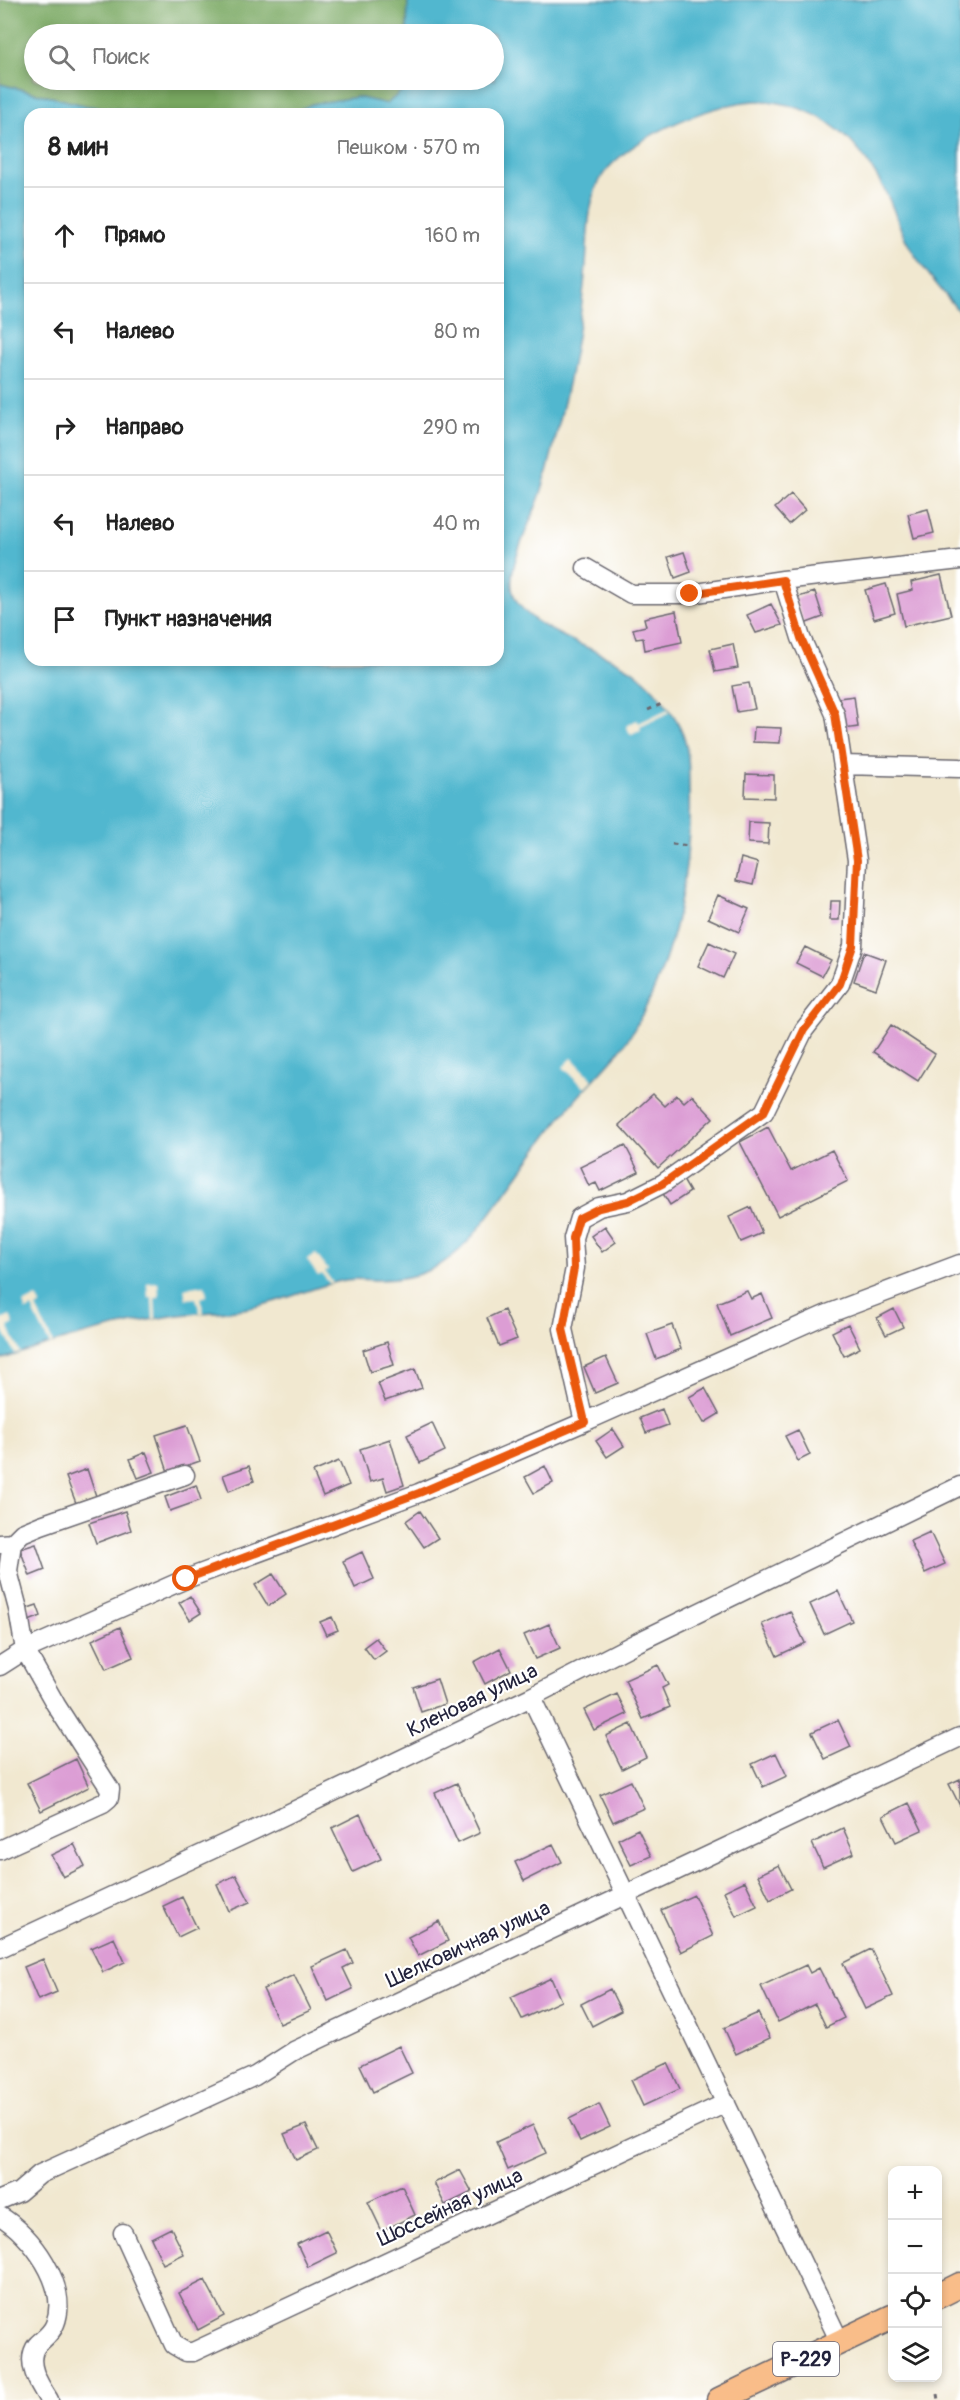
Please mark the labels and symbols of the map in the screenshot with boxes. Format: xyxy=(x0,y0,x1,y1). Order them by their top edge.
route end xyxy=(676,580,702,606)
route start xyxy=(172,1565,198,1591)
street label: Кленовая улица xyxy=(402,1657,542,1744)
street label: Шелковичная улица xyxy=(382,1895,555,1994)
street label: Шоссейная улица xyxy=(373,2162,527,2253)
road number: Р-229 xyxy=(773,2342,839,2376)

